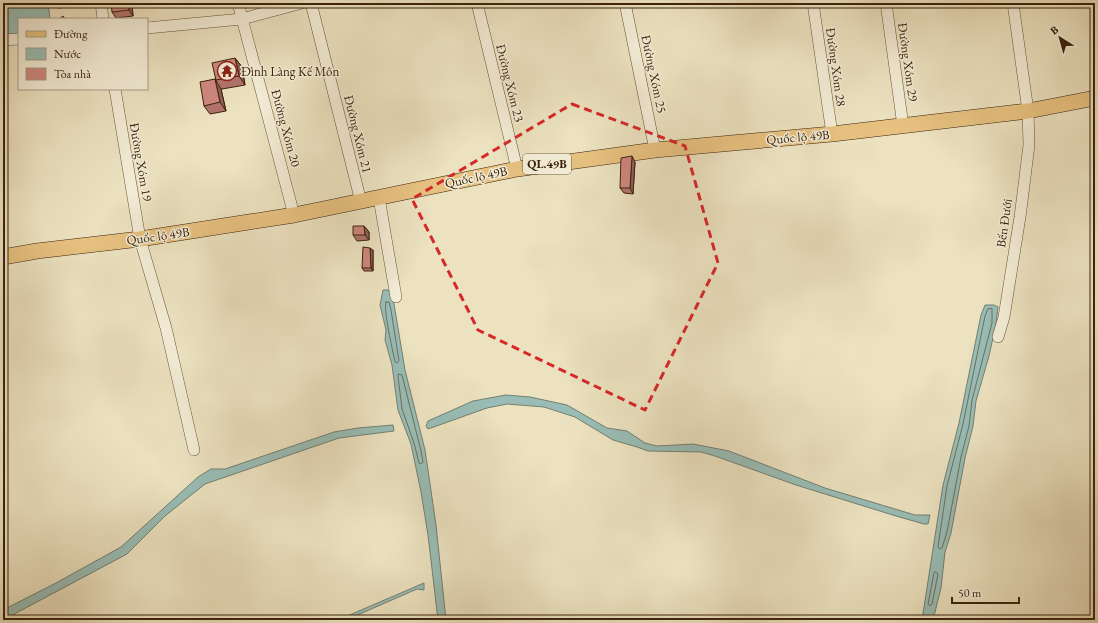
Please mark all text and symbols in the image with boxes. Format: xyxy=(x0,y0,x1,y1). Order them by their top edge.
legend xyxy=(18,18,148,90)
north arrow xyxy=(1040,18,1080,58)
street label: Đường Xóm 29 xyxy=(894,21,922,103)
text: B xyxy=(1047,22,1061,38)
text: Đường xyxy=(54,26,88,42)
street label: Đường Xóm 28 xyxy=(822,26,850,108)
street label: Đường Xóm 25 xyxy=(637,33,671,115)
street label: Đường Xóm 23 xyxy=(492,42,528,124)
text: Nước xyxy=(54,46,81,62)
temple icon: Đình Làng Kế Môn xyxy=(216,60,238,82)
place label: Đình Làng Kế Môn xyxy=(241,63,339,80)
text: Tòa nhà xyxy=(54,66,91,82)
street label: Đường Xóm 20 xyxy=(267,87,305,169)
street label: Đường Xóm 21 xyxy=(340,93,376,175)
street label: Đường Xóm 19 xyxy=(126,121,156,203)
street label: Quốc lộ 49B xyxy=(766,126,831,148)
road number: QL.49B xyxy=(523,154,571,174)
street label: Quốc lộ 49B xyxy=(443,162,509,192)
street label: Bến Đưới xyxy=(992,198,1016,248)
street label: Quốc lộ 49B xyxy=(125,223,191,249)
scale bar xyxy=(952,579,1019,605)
text: 50 m xyxy=(958,585,982,601)

